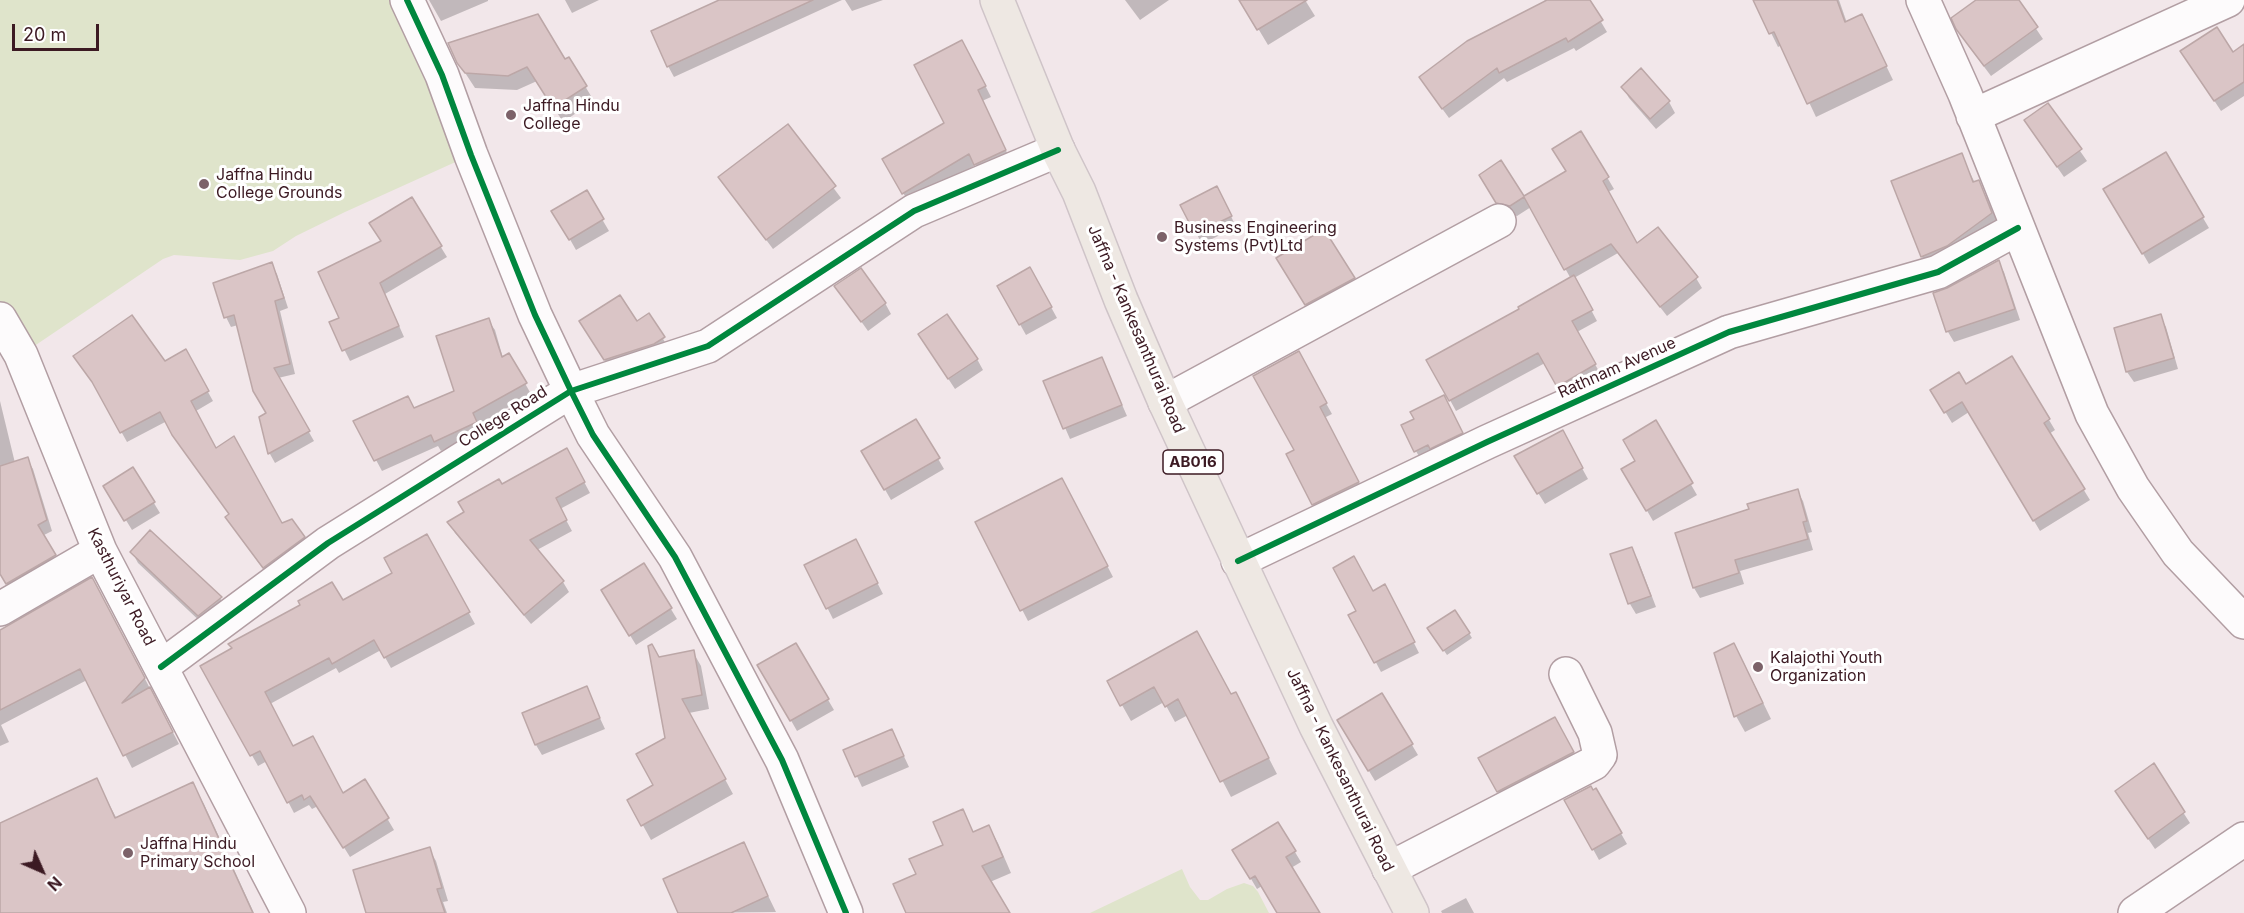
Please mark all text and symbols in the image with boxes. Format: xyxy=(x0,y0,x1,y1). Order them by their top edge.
scale bar xyxy=(15,12,102,50)
text: 20 m xyxy=(23,24,66,45)
place label: Jaffna Hindu College xyxy=(523,96,620,134)
marker: Jaffna Hindu College xyxy=(504,108,518,122)
place label: Jaffna Hindu College Grounds xyxy=(216,165,342,203)
marker: Jaffna Hindu College Grounds xyxy=(197,177,211,191)
place label: Business Engineering Systems (Pvt)Ltd xyxy=(1174,218,1337,256)
street label: Jaffna - Kankesanthurai Road xyxy=(1083,222,1189,436)
marker: Business Engineering Systems (Pvt)Ltd xyxy=(1155,230,1169,244)
street label: Rathnam Avenue xyxy=(1555,333,1679,403)
street label: College Road xyxy=(455,382,551,452)
road number: AB016 xyxy=(1163,450,1223,474)
street label: Kasthuriyar Road xyxy=(83,525,159,649)
place label: Kalajothi Youth Organization xyxy=(1770,648,1883,686)
marker: Kalajothi Youth Organization xyxy=(1751,660,1765,674)
street label: Jaffna - Kankesanthurai Road xyxy=(1282,665,1398,875)
place label: Jaffna Hindu Primary School xyxy=(140,834,255,872)
north arrow xyxy=(12,841,72,901)
marker: Jaffna Hindu Primary School xyxy=(121,846,135,860)
text: N xyxy=(43,872,66,895)

